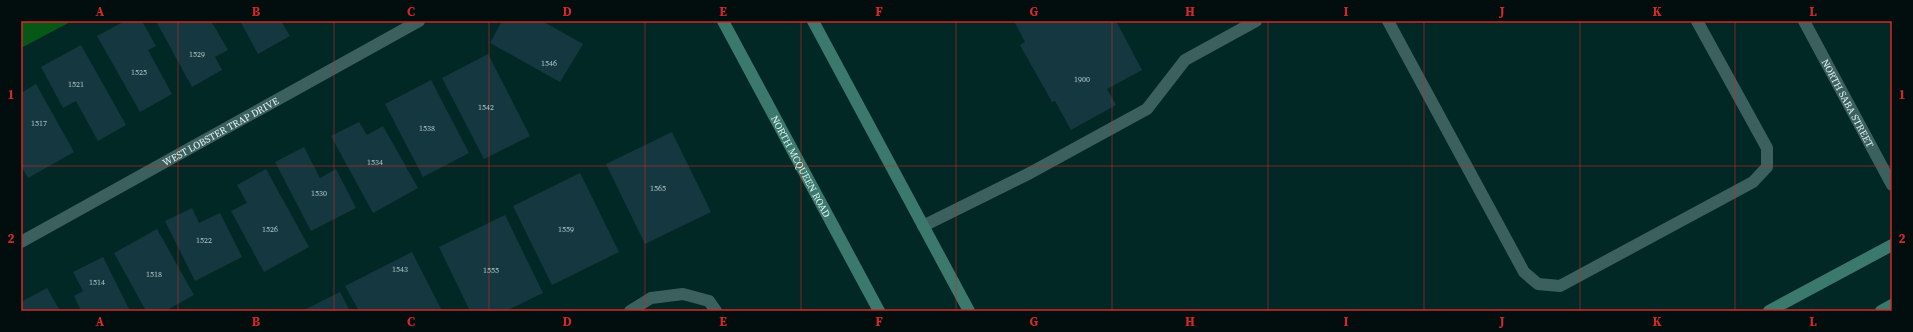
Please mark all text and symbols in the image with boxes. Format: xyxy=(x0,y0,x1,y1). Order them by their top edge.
text: A xyxy=(96,3,105,20)
text: B xyxy=(252,3,261,20)
text: C xyxy=(407,3,415,20)
text: D xyxy=(562,3,572,20)
text: E xyxy=(719,3,727,20)
text: F xyxy=(875,3,883,20)
text: G xyxy=(1030,3,1039,20)
text: H xyxy=(1185,3,1195,20)
text: I xyxy=(1343,3,1349,20)
text: J xyxy=(1498,3,1505,20)
text: K xyxy=(1652,3,1662,20)
text: L xyxy=(1809,3,1817,20)
house number: 1529 xyxy=(189,49,205,60)
street label: NORTH SABA STREET xyxy=(1819,56,1877,149)
house number: 1546 xyxy=(541,58,557,69)
house number: 1525 xyxy=(131,67,147,78)
house number: 1900 xyxy=(1074,74,1090,85)
house number: 1521 xyxy=(68,79,84,90)
text: 1 xyxy=(7,86,15,103)
text: 1 xyxy=(1898,86,1906,103)
street label: WEST LOBSTER TRAP DRIVE xyxy=(160,94,281,169)
house number: 1542 xyxy=(478,102,494,113)
street label: NORTH MCQUEEN ROAD xyxy=(768,113,834,220)
house number: 1517 xyxy=(31,118,47,129)
house number: 1538 xyxy=(419,123,435,134)
house number: 1534 xyxy=(367,157,383,168)
house number: 1565 xyxy=(650,183,666,194)
house number: 1530 xyxy=(311,188,327,199)
house number: 1526 xyxy=(262,224,278,235)
house number: 1559 xyxy=(558,224,574,235)
text: 2 xyxy=(7,230,15,247)
text: 2 xyxy=(1898,230,1906,247)
house number: 1522 xyxy=(196,235,212,246)
house number: 1543 xyxy=(392,264,408,275)
house number: 1555 xyxy=(483,265,499,276)
house number: 1518 xyxy=(146,269,162,280)
house number: 1514 xyxy=(89,277,105,288)
text: A xyxy=(96,313,105,330)
text: B xyxy=(252,313,261,330)
text: C xyxy=(407,313,415,330)
text: D xyxy=(562,313,572,330)
text: E xyxy=(719,313,727,330)
text: F xyxy=(875,313,883,330)
text: G xyxy=(1030,313,1039,330)
text: H xyxy=(1185,313,1195,330)
text: I xyxy=(1343,313,1349,330)
text: J xyxy=(1498,313,1505,330)
text: K xyxy=(1652,313,1662,330)
text: L xyxy=(1809,313,1817,330)

